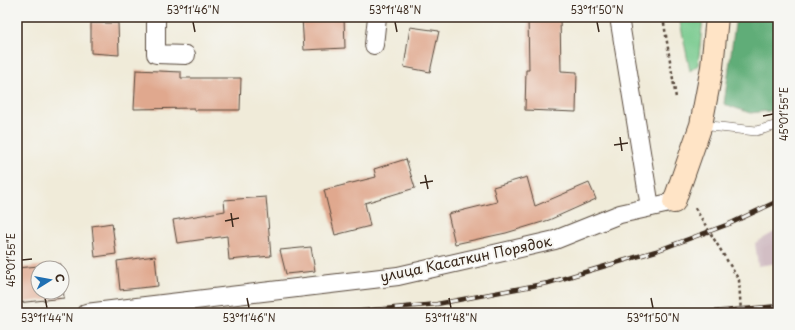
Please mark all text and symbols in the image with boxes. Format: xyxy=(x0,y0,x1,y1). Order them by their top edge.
text: 53°11'46"N xyxy=(166,2,220,17)
text: 53°11'48"N xyxy=(369,2,421,17)
text: 53°11'50"N xyxy=(570,2,624,17)
text: 45°01'55"E xyxy=(776,87,791,141)
street label: улица Касаткин Порядок xyxy=(378,230,554,287)
text: 45°01'55"E xyxy=(3,233,18,287)
north arrow xyxy=(30,260,70,300)
text: С xyxy=(51,272,69,284)
text: 53°11'44"N xyxy=(21,310,74,325)
text: 53°11'46"N xyxy=(222,310,276,325)
text: 53°11'48"N xyxy=(425,310,477,325)
text: 53°11'50"N xyxy=(626,310,680,325)

